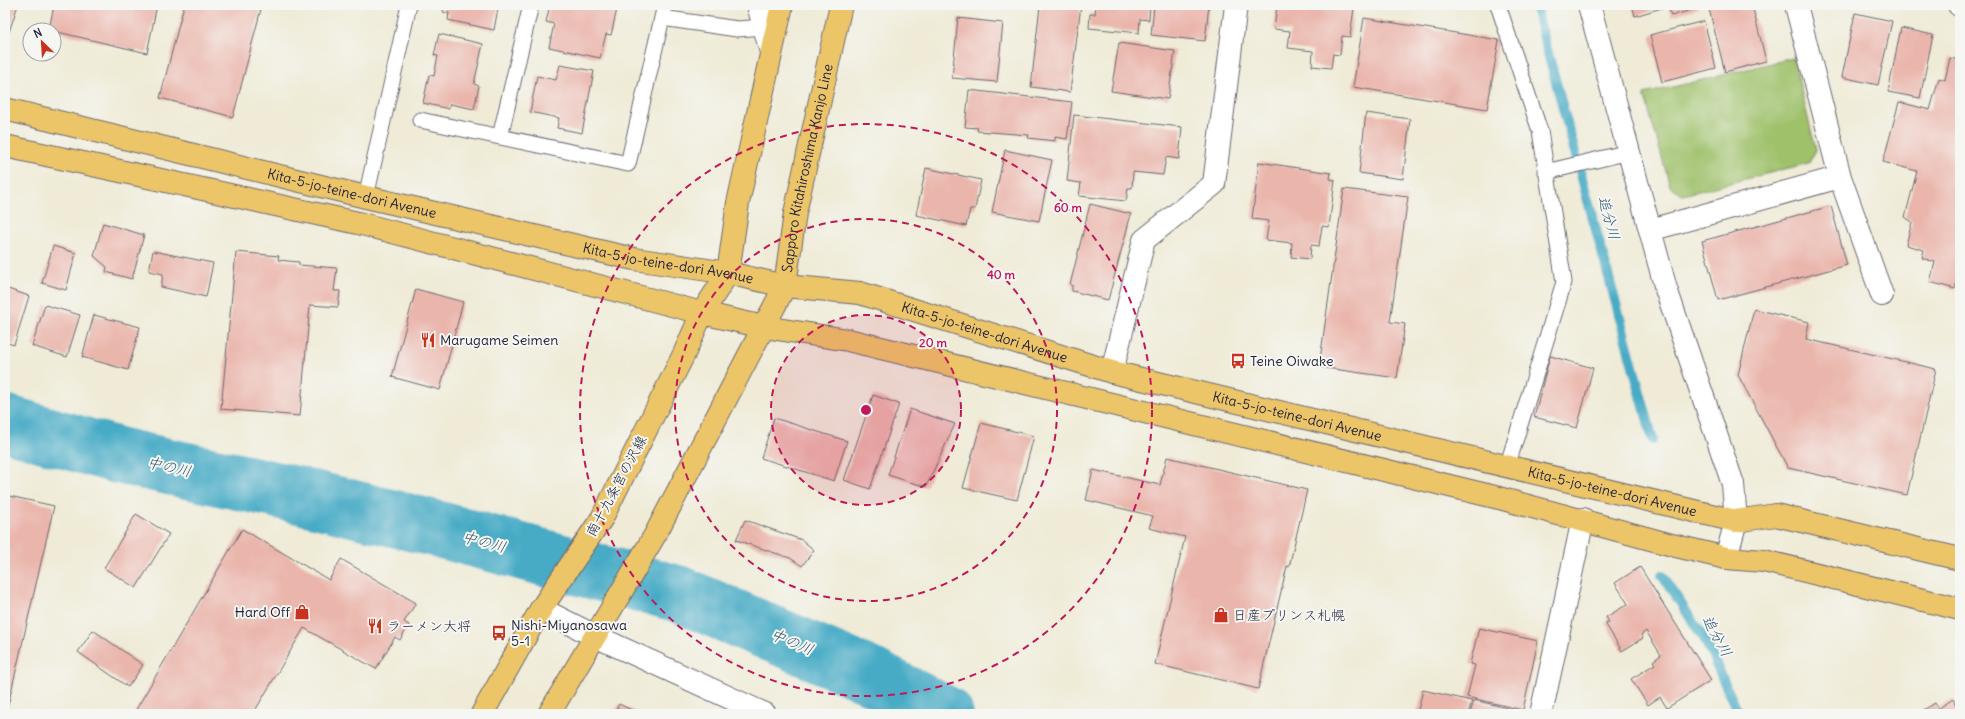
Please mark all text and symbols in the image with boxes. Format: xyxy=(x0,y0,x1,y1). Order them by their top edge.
north arrow xyxy=(22,22,62,62)
text: N xyxy=(31,25,44,41)
street label: Sapporo Kitahiroshima Kanjo Line xyxy=(778,62,837,273)
street label: Kita-5-jo-teine-dori Avenue xyxy=(266,164,438,222)
water label: 追分川 xyxy=(1594,194,1624,242)
text: 60 m xyxy=(1054,200,1083,215)
street label: Kita-5-jo-teine-dori Avenue xyxy=(581,238,755,288)
text: 40 m xyxy=(987,267,1016,282)
street label: Kita-5-jo-teine-dori Avenue xyxy=(899,298,1070,367)
restaurant icon: Marugame Seimen xyxy=(419,331,437,349)
place label: Marugame Seimen xyxy=(440,331,558,349)
text: 20 m xyxy=(919,335,947,350)
bus stop icon: Teine Oiwake xyxy=(1229,352,1247,370)
place label: Teine Oiwake xyxy=(1250,352,1334,370)
street label: Kita-5-jo-teine-dori Avenue xyxy=(1211,387,1384,445)
centre of rings xyxy=(859,403,873,417)
street label: 南十九条宮の沢線 xyxy=(582,432,650,540)
water label: 中の川 xyxy=(145,452,193,481)
street label: Kita-5-jo-teine-dori Avenue xyxy=(1526,463,1699,520)
water label: 中の川 xyxy=(460,527,508,557)
place label: Hard Off xyxy=(235,603,290,621)
shop icon: Hard Off xyxy=(293,603,311,621)
shop icon: 日産プリンス札幌 xyxy=(1212,606,1230,624)
place label: 日産プリンス札幌 xyxy=(1233,606,1345,624)
water label: 追分川 xyxy=(1698,611,1737,660)
place label: Nishi-Miyanosawa 5-1 xyxy=(511,616,627,650)
restaurant icon: ラーメン大将 xyxy=(366,617,384,635)
place label: ラーメン大将 xyxy=(387,617,471,635)
bus stop icon: Nishi-Miyanosawa 5-1 xyxy=(490,624,508,642)
water label: 中の川 xyxy=(768,624,817,659)

